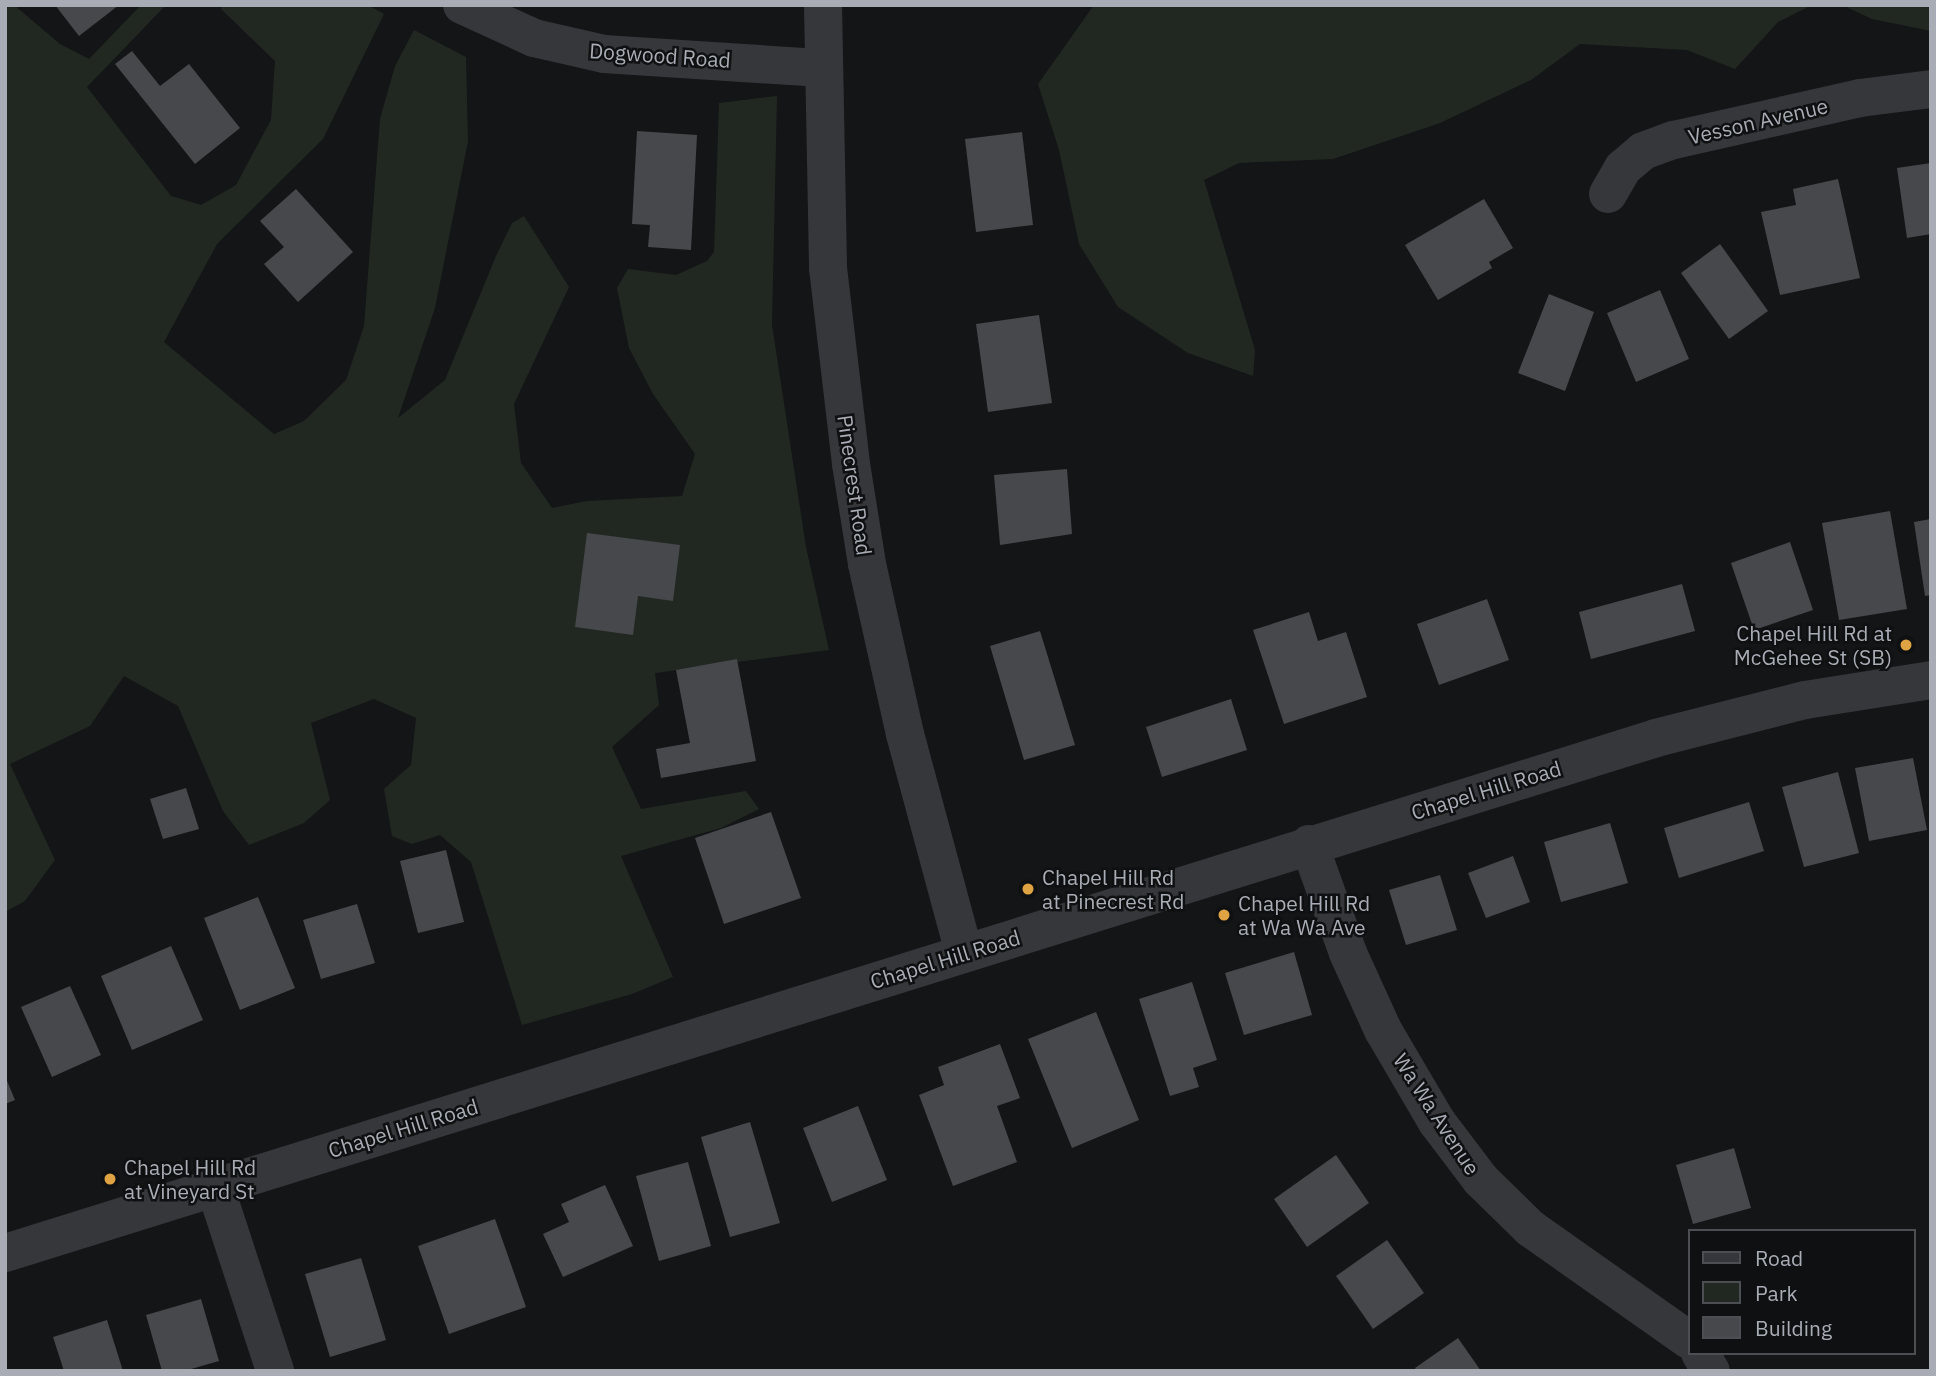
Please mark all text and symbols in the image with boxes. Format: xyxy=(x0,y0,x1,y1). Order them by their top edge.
street label: Dogwood Road xyxy=(588,37,732,73)
street label: Vesson Avenue xyxy=(1686,93,1830,149)
street label: Pinecrest Road xyxy=(833,413,877,557)
place label: Chapel Hill Rd at McGehee St (SB) xyxy=(1734,620,1892,670)
marker: Chapel Hill Rd at McGehee St (SB) xyxy=(1898,637,1914,653)
street label: Chapel Hill Road xyxy=(1408,755,1564,825)
place label: Chapel Hill Rd at Pinecrest Rd xyxy=(1042,864,1184,914)
marker: Chapel Hill Rd at Pinecrest Rd xyxy=(1020,881,1036,897)
place label: Chapel Hill Rd at Wa Wa Ave xyxy=(1238,890,1370,940)
marker: Chapel Hill Rd at Wa Wa Ave xyxy=(1216,907,1232,923)
street label: Chapel Hill Road xyxy=(867,924,1023,994)
street label: Wa Wa Avenue xyxy=(1388,1049,1486,1179)
street label: Chapel Hill Road xyxy=(325,1093,481,1163)
place label: Chapel Hill Rd at Vineyard St xyxy=(124,1154,256,1204)
marker: Chapel Hill Rd at Vineyard St xyxy=(102,1171,118,1187)
legend xyxy=(1688,1229,1915,1355)
text: Road xyxy=(1755,1244,1803,1272)
text: Park xyxy=(1755,1279,1798,1307)
text: Building xyxy=(1755,1314,1832,1342)

